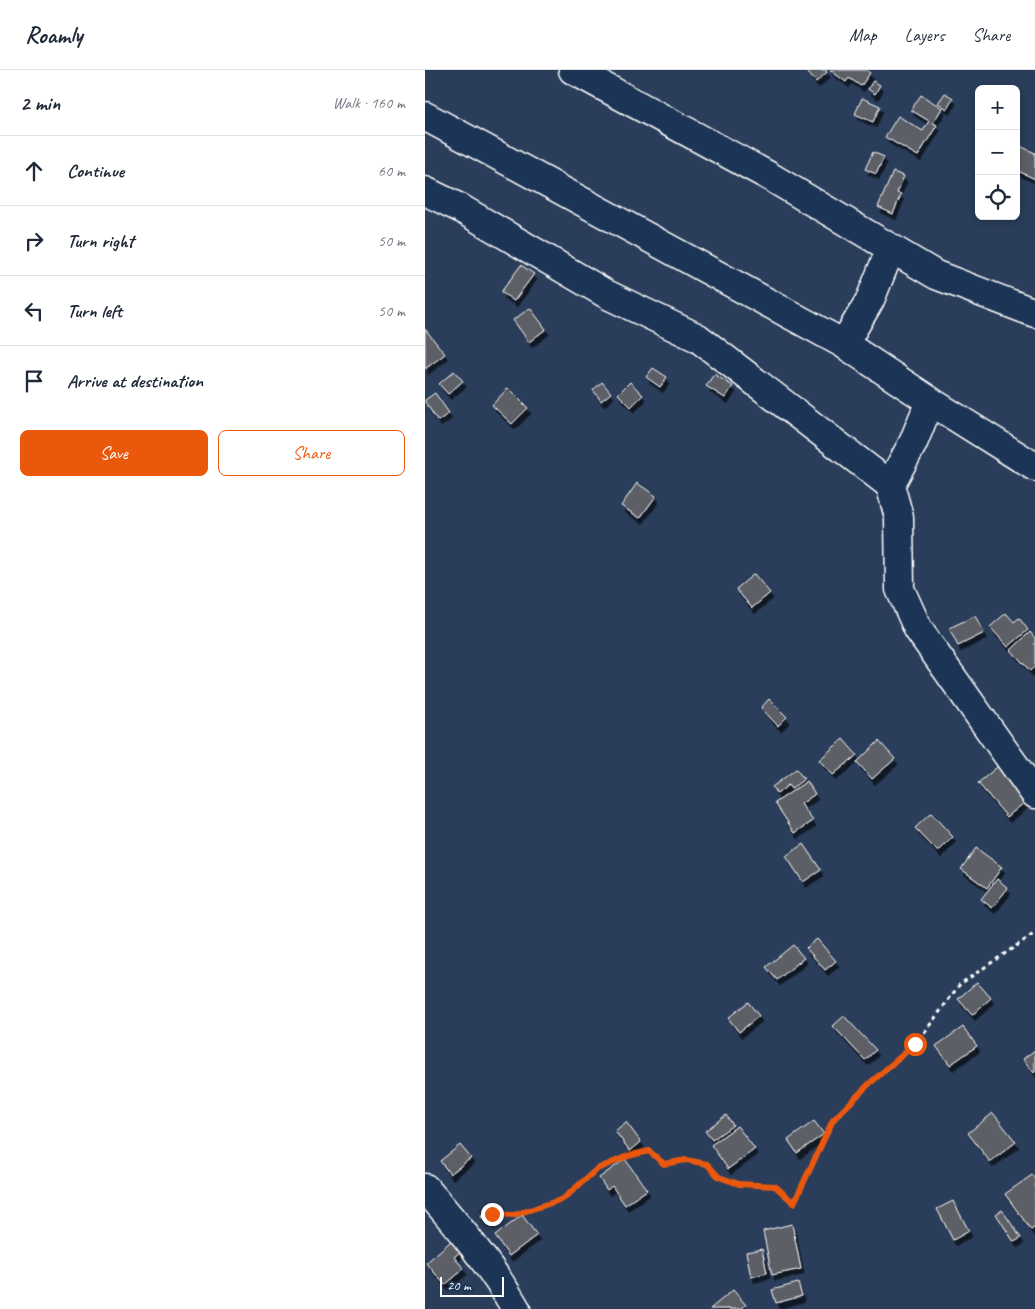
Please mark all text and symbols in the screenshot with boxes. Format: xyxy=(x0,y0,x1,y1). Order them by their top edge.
text: Roamly xyxy=(25,20,82,50)
text: Map xyxy=(849,24,877,46)
text: Layers xyxy=(905,24,944,46)
text: Share xyxy=(972,24,1010,46)
map controls xyxy=(975,85,1020,220)
button: + xyxy=(975,85,1020,130)
text: 2 min xyxy=(20,90,60,116)
text: Walk · 160 m xyxy=(333,93,405,113)
button: − xyxy=(975,130,1020,175)
icon: ahead xyxy=(20,157,48,185)
text: Continue xyxy=(67,159,124,183)
text: 60 m xyxy=(378,161,405,181)
button: locate xyxy=(975,175,1020,220)
icon: right xyxy=(20,227,48,255)
text: Turn right xyxy=(67,229,134,253)
text: 50 m xyxy=(378,231,405,251)
icon: left xyxy=(20,297,48,325)
text: Turn left xyxy=(67,299,122,323)
text: 50 m xyxy=(378,301,405,321)
icon: arrive xyxy=(20,367,48,395)
text: Arrive at destination xyxy=(67,369,203,393)
button: Save xyxy=(20,430,208,476)
button: Share xyxy=(218,430,405,476)
route start xyxy=(904,1033,927,1056)
route end xyxy=(481,1203,504,1226)
scale bar xyxy=(440,1274,504,1297)
text: 20 m xyxy=(447,1277,471,1294)

